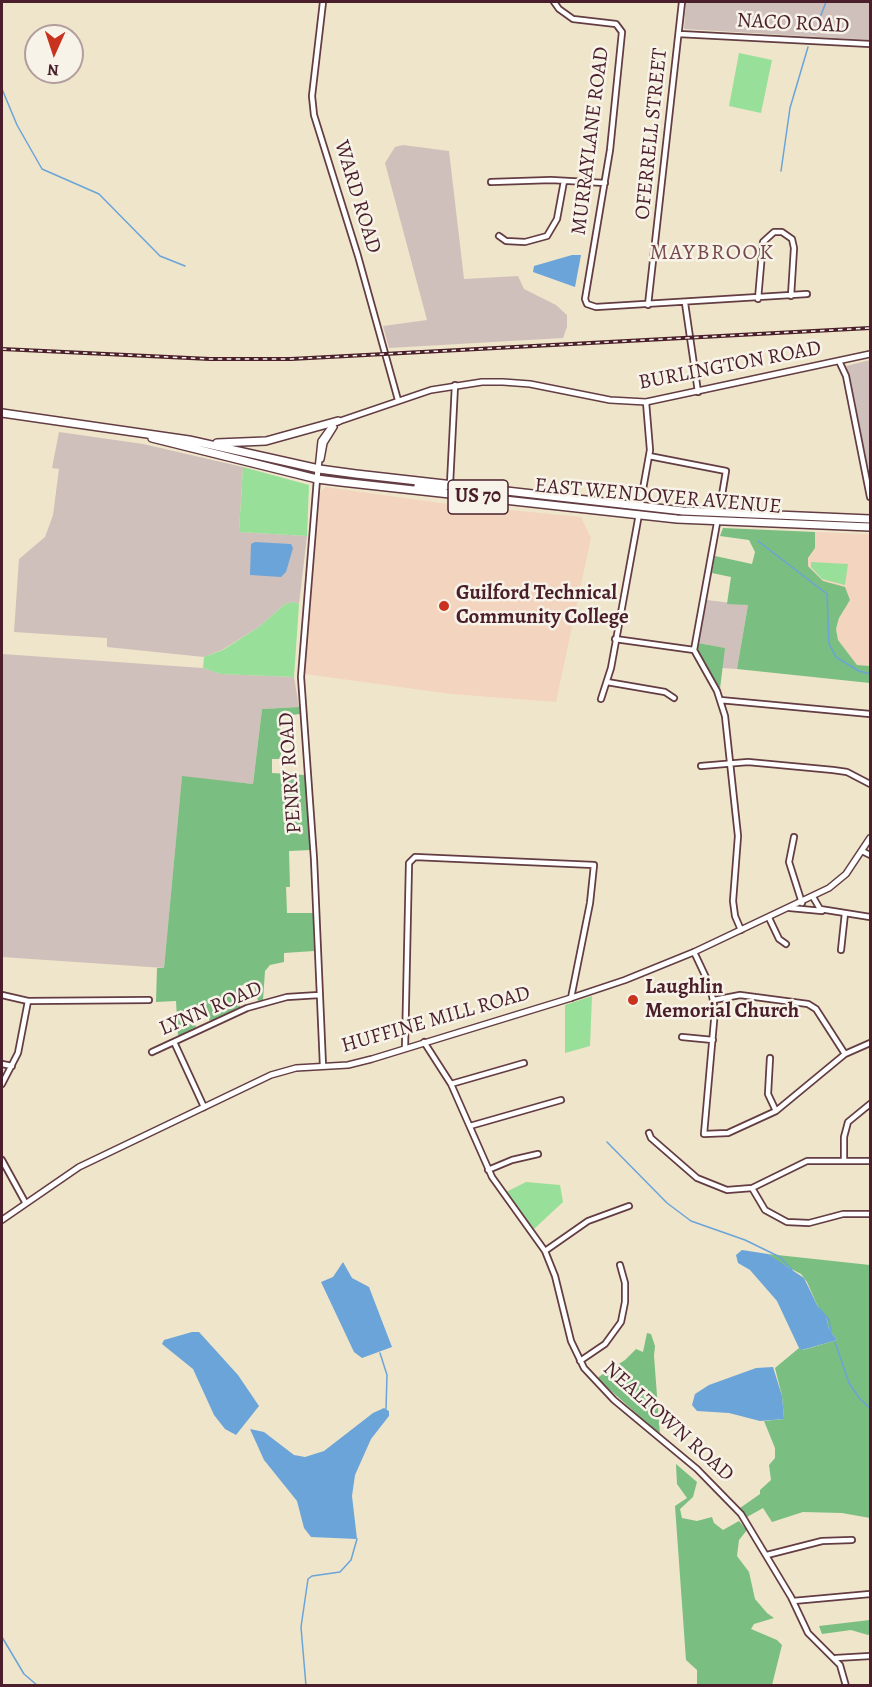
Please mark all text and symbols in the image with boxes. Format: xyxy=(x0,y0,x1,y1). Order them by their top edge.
street label: NACO ROAD xyxy=(736,8,850,40)
north arrow xyxy=(24,24,84,84)
street label: MURRAYLANE ROAD xyxy=(567,45,615,237)
street label: OFERRELL STREET xyxy=(630,47,674,221)
text: N xyxy=(47,59,60,81)
street label: WARD ROAD xyxy=(328,138,386,256)
district label: MAYBROOK xyxy=(649,241,775,267)
street label: BURLINGTON ROAD xyxy=(637,336,823,396)
street label: EAST WENDOVER AVENUE xyxy=(533,474,783,520)
road number: US 70 xyxy=(448,480,508,514)
place label: Guilford Technical Community College xyxy=(456,581,629,631)
marker: Guilford Technical Community College xyxy=(437,599,451,613)
street label: PENRY ROAD xyxy=(274,712,308,834)
place label: Laughlin Memorial Church xyxy=(645,975,799,1025)
street label: LYNN ROAD xyxy=(156,976,266,1042)
street label: HUFFINE MILL ROAD xyxy=(339,981,533,1059)
marker: Laughlin Memorial Church xyxy=(626,993,640,1007)
street label: NEALTOWN ROAD xyxy=(597,1357,739,1487)

